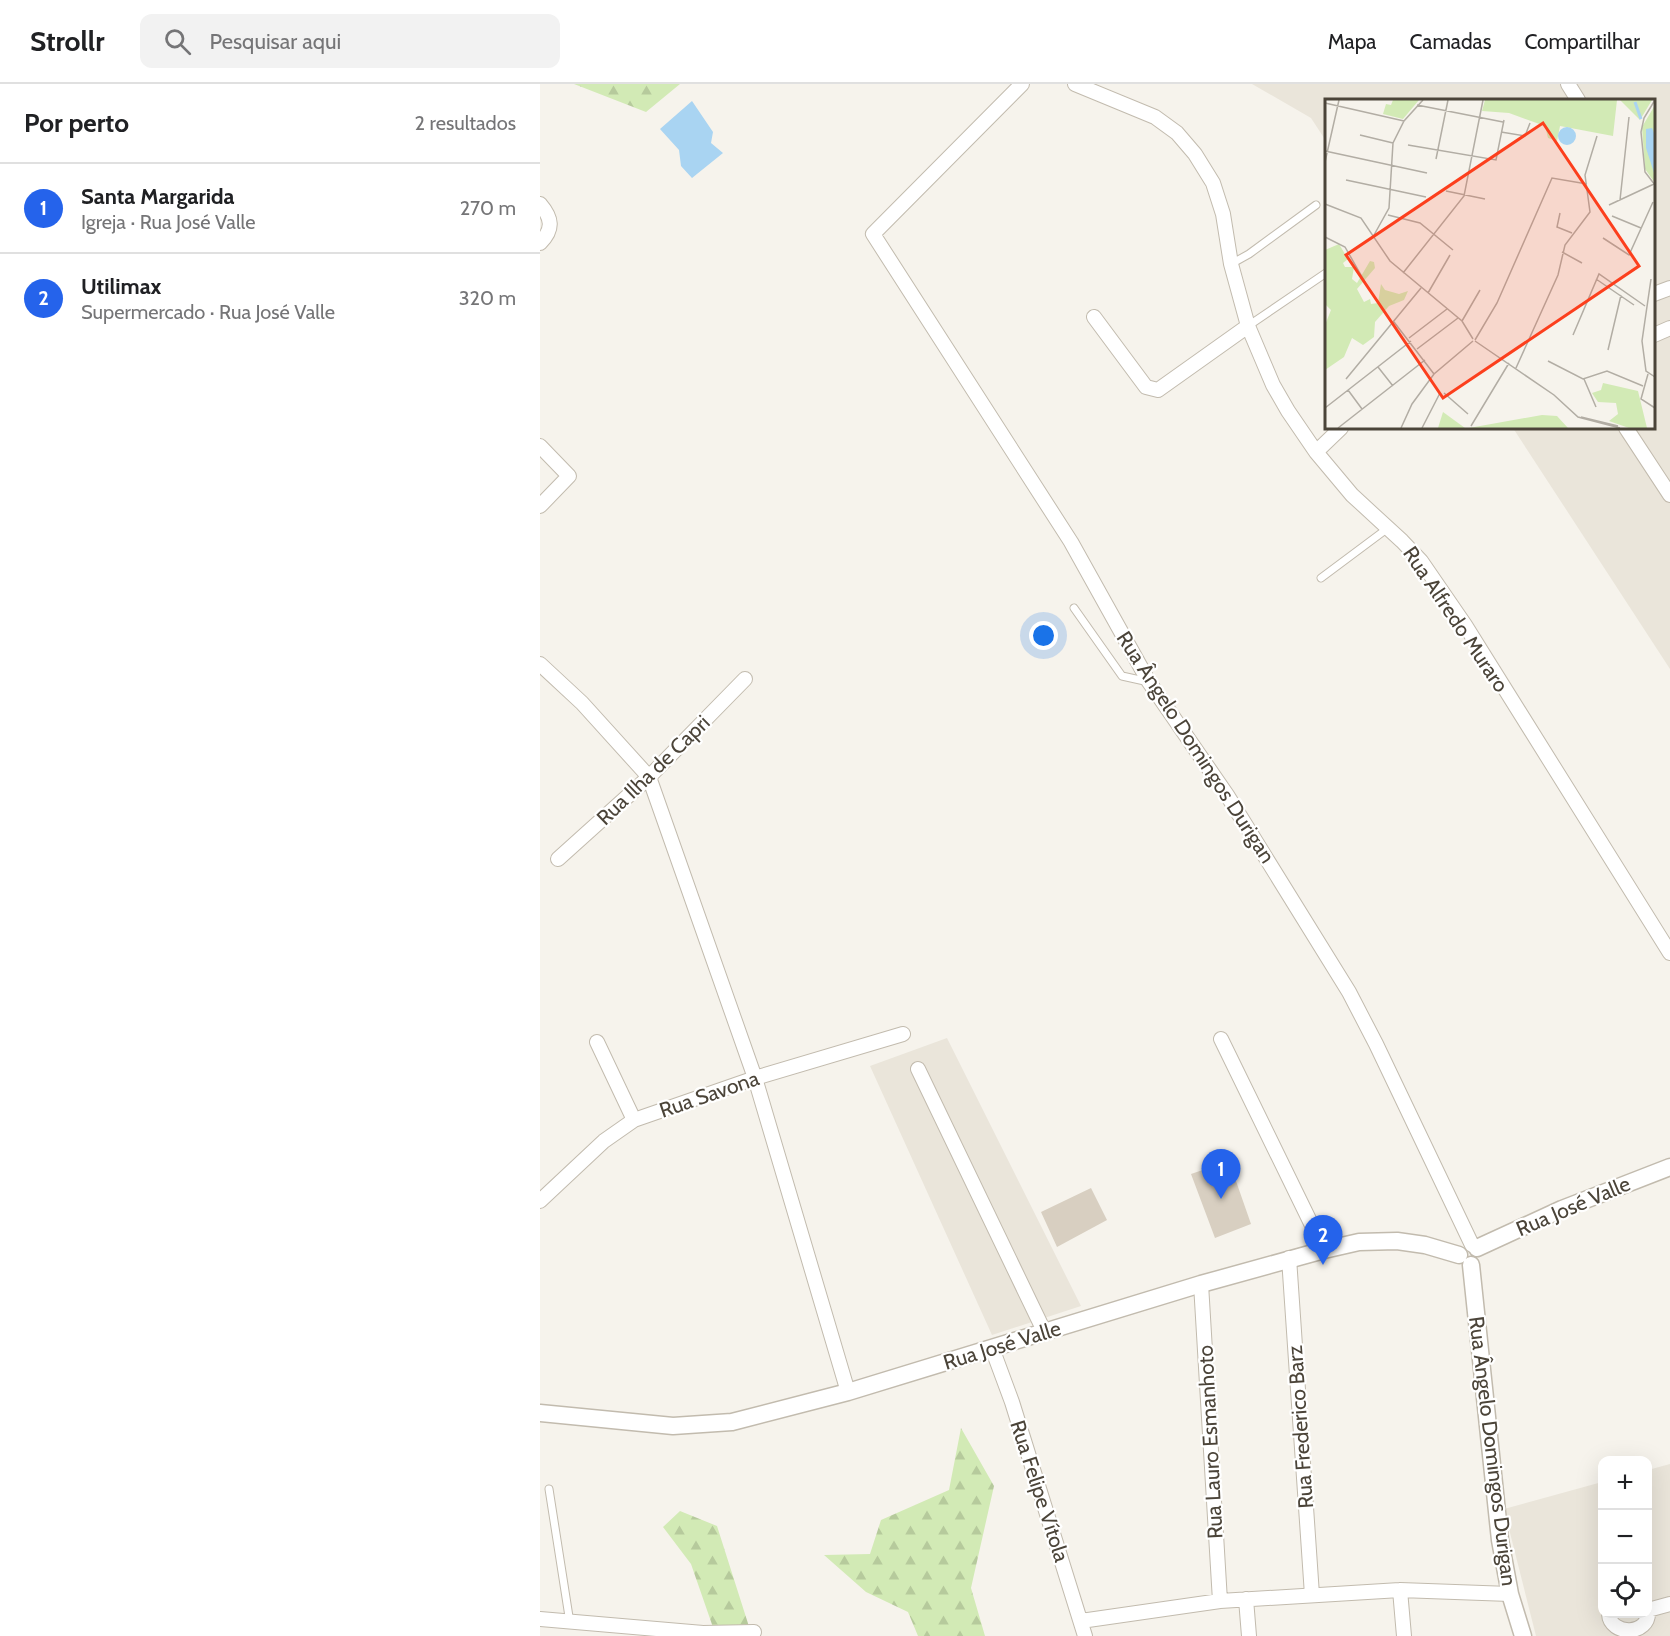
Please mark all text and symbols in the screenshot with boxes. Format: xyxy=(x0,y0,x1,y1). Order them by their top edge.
search box xyxy=(140,14,560,68)
text: Strollr xyxy=(30,24,104,58)
icon: search xyxy=(161,25,194,58)
text: Pesquisar aqui xyxy=(209,28,341,55)
text: Mapa xyxy=(1328,29,1376,54)
text: Camadas xyxy=(1409,29,1491,54)
text: Compartilhar xyxy=(1524,29,1640,54)
inset map xyxy=(1325,99,1655,429)
text: Por perto xyxy=(24,107,129,139)
text: 2 resultados xyxy=(415,111,516,135)
text: Santa Margarida xyxy=(81,183,235,210)
text: 1 xyxy=(40,196,47,220)
text: 270 m xyxy=(460,196,516,220)
text: Igreja · Rua José Valle xyxy=(81,210,255,234)
text: Utilimax xyxy=(81,273,161,300)
text: 2 xyxy=(38,286,49,310)
text: 320 m xyxy=(459,286,516,310)
text: Supermercado · Rua José Valle xyxy=(81,300,335,324)
street label: Rua Alfredo Muraro xyxy=(1398,541,1514,697)
your location xyxy=(1029,621,1058,650)
street label: Rua Ângelo Domingos Durigan xyxy=(1112,626,1280,868)
street label: Rua Ilha de Capri xyxy=(591,710,715,830)
street label: Rua Savona xyxy=(656,1065,762,1123)
pin: 1 xyxy=(1202,1150,1240,1199)
street label: Rua José Valle xyxy=(1512,1171,1634,1241)
pin: 2 xyxy=(1304,1216,1342,1265)
street label: Rua José Valle xyxy=(940,1315,1064,1375)
street label: Rua Ângelo Domingos Durigan xyxy=(1464,1315,1522,1587)
street label: Rua Lauro Esmanhoto xyxy=(1192,1344,1228,1540)
street label: Rua Frederico Barz xyxy=(1282,1344,1318,1510)
street label: Rua Felipe Vítola xyxy=(1005,1417,1075,1565)
map controls xyxy=(1598,1456,1652,1618)
button: + xyxy=(1598,1456,1652,1510)
button: − xyxy=(1598,1510,1652,1564)
button: locate xyxy=(1598,1564,1652,1618)

